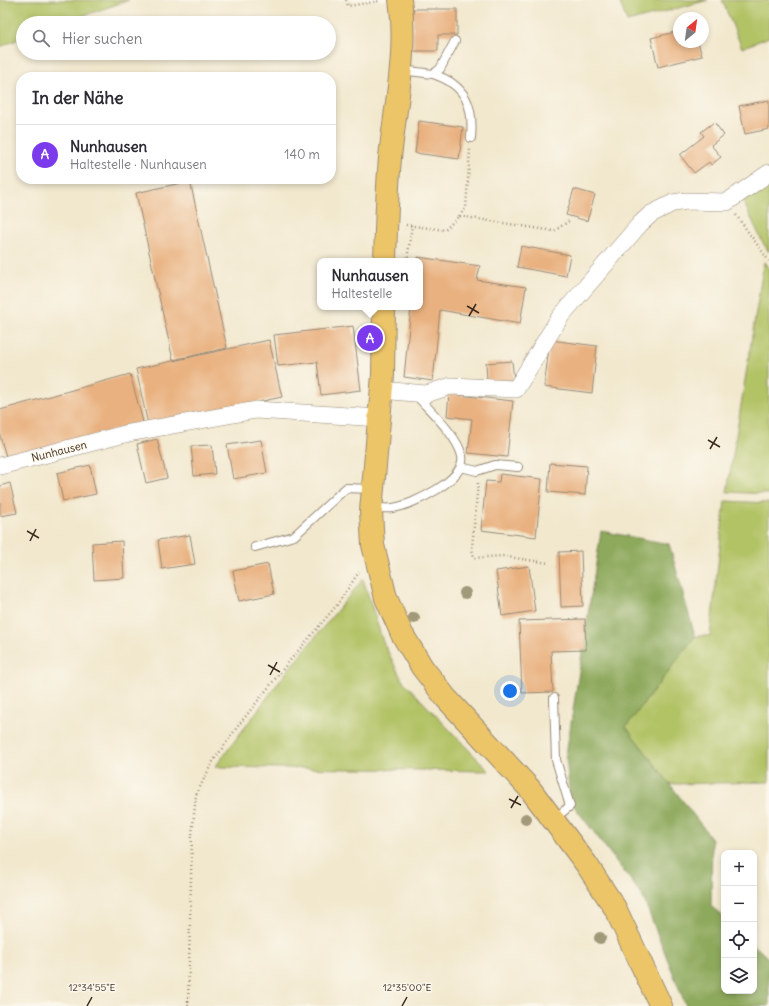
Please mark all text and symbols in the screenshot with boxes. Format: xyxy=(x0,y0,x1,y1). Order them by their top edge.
north arrow xyxy=(673,12,709,48)
search box xyxy=(16,16,336,60)
icon: search xyxy=(30,27,52,49)
text: Hier suchen xyxy=(62,29,142,48)
text: In der Nähe xyxy=(32,87,124,109)
text: Nunhausen xyxy=(70,137,147,156)
text: A xyxy=(41,146,49,163)
text: 140 m xyxy=(284,146,320,163)
text: Haltestelle · Nunhausen xyxy=(70,156,207,173)
popup xyxy=(317,258,423,310)
text: Nunhausen xyxy=(331,266,409,285)
text: Haltestelle xyxy=(331,285,392,302)
pin: A xyxy=(357,323,383,353)
street label: Nunhausen xyxy=(30,437,88,465)
your location xyxy=(500,681,520,701)
map controls xyxy=(721,850,757,994)
button: + xyxy=(721,850,757,886)
button: − xyxy=(721,886,757,922)
button: locate xyxy=(721,922,757,958)
button: layers xyxy=(721,958,757,994)
text: 12°34'55"E xyxy=(69,981,116,994)
text: 12°35'00"E xyxy=(383,981,431,994)

